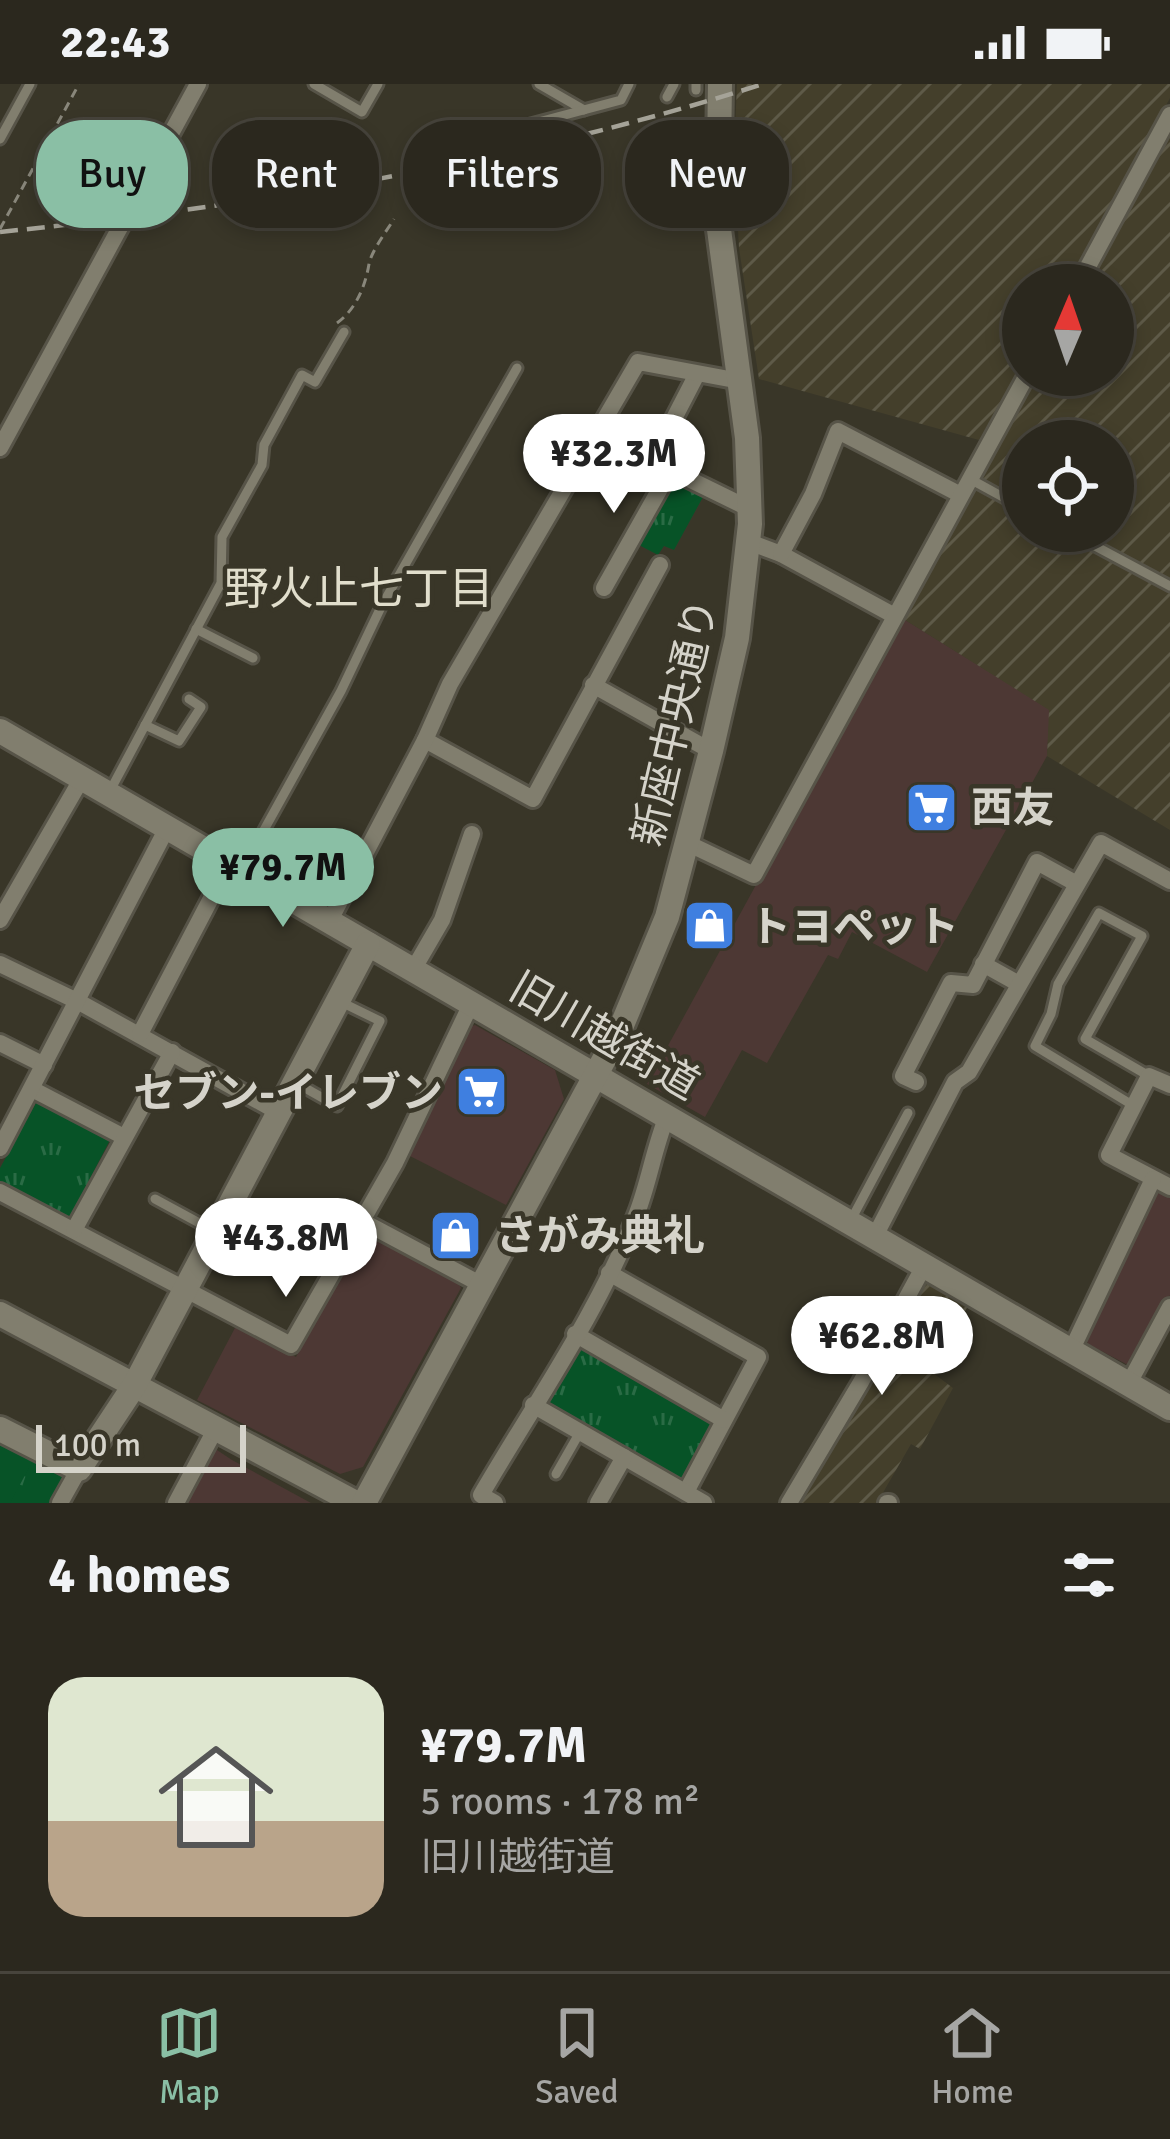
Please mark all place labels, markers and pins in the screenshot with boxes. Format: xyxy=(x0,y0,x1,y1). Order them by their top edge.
pin: ¥32.3M xyxy=(516,414,712,516)
supermarket icon: 西友 xyxy=(904,779,960,835)
place label: 西友 xyxy=(971,783,1055,834)
pin: ¥79.7M xyxy=(185,828,381,930)
shop icon: トヨペット xyxy=(682,898,738,954)
place label: トヨペット xyxy=(749,902,959,953)
supermarket icon: セブン-イレブン xyxy=(454,1064,510,1120)
place label: セブン-イレブン xyxy=(133,1068,443,1119)
pin: ¥43.8M xyxy=(188,1198,384,1300)
shop icon: さがみ典礼 xyxy=(428,1207,484,1263)
place label: さがみ典礼 xyxy=(495,1211,705,1262)
pin: ¥62.8M xyxy=(784,1296,980,1398)

